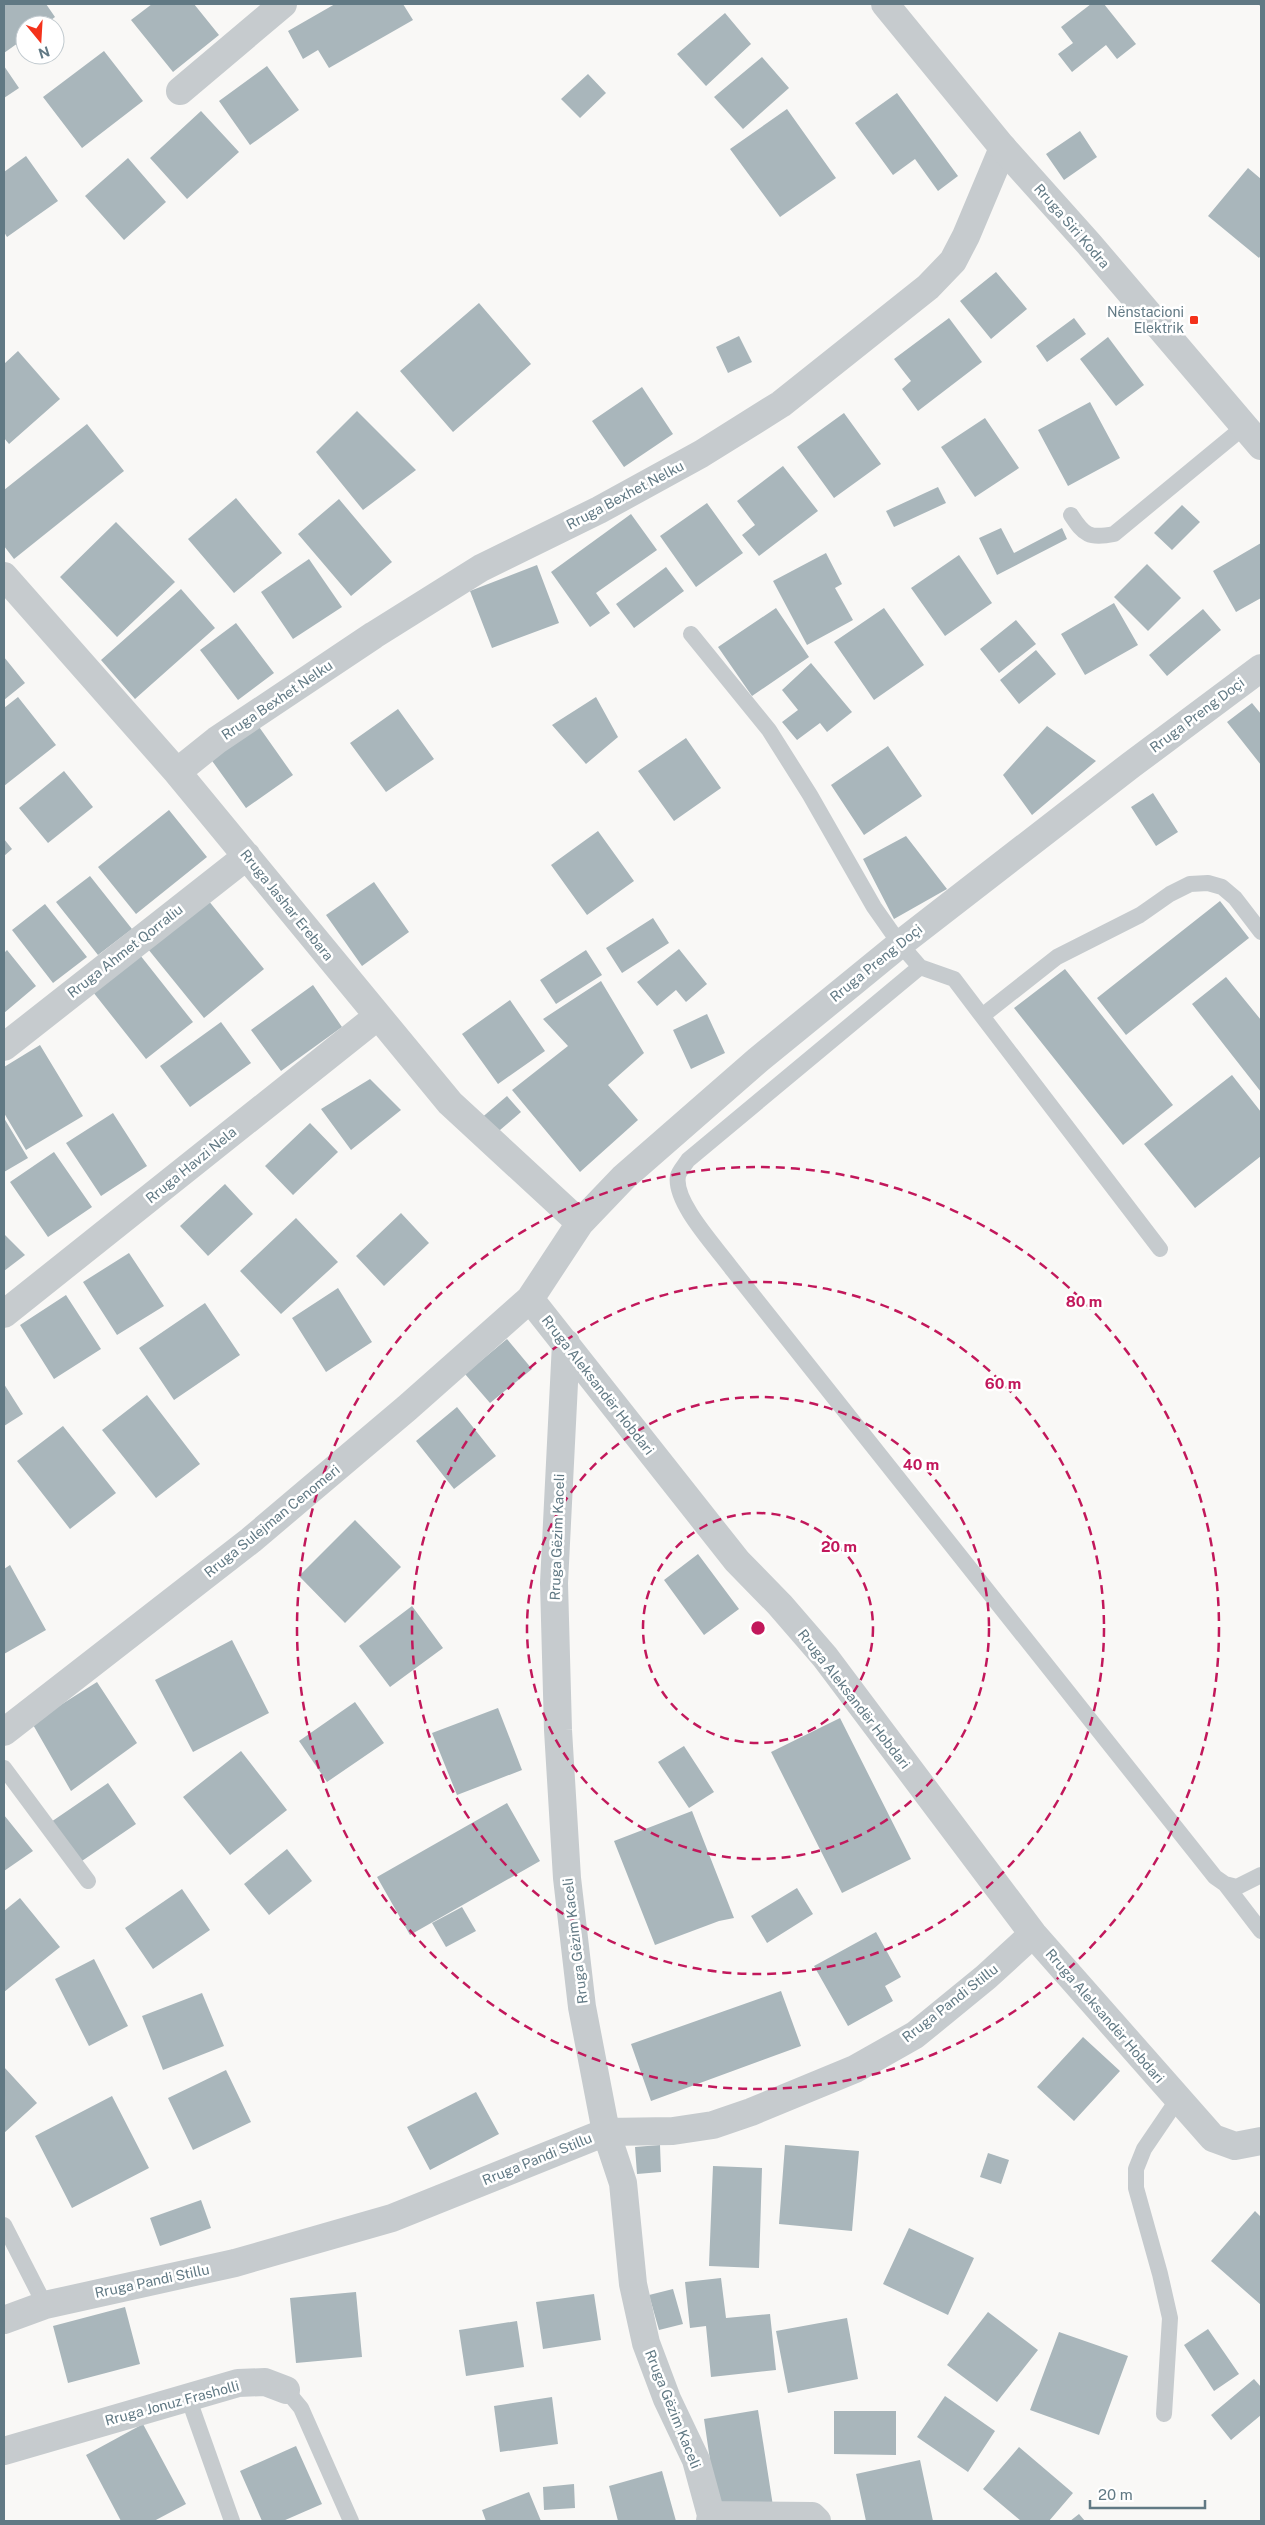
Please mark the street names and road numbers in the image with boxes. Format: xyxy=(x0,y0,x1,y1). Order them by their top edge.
street label: Rruga Siri Kodra xyxy=(1031,181,1113,271)
street label: Rruga Bexhet Nelku xyxy=(564,457,686,533)
street label: Rruga Bexhet Nelku xyxy=(219,657,335,743)
street label: Rruga Preng Doçi xyxy=(1147,674,1247,756)
street label: Rruga Jashar Erebara xyxy=(237,846,337,964)
street label: Rruga Ahmet Qorraliu xyxy=(64,901,186,1001)
street label: Rruga Preng Doçi xyxy=(827,921,925,1005)
street label: Rruga Havzi Nela xyxy=(143,1124,239,1206)
street label: Rruga Aleksandër Hobdari xyxy=(539,1312,657,1458)
street label: Rruga Sulejman Cenomeri xyxy=(201,1461,343,1581)
street label: Rruga Gëzim Kaceli xyxy=(547,1473,567,1601)
street label: Rruga Aleksandër Hobdari xyxy=(795,1626,913,1772)
street label: Rruga Gëzim Kaceli xyxy=(559,1877,591,2005)
street label: Rruga Aleksandër Hobdari xyxy=(1043,1946,1167,2086)
street label: Rruga Pandi Stillu xyxy=(899,1961,1001,2045)
street label: Rruga Pandi Stillu xyxy=(480,2130,594,2188)
street label: Rruga Pandi Stillu xyxy=(93,2261,211,2301)
street label: Rruga Gëzim Kaceli xyxy=(642,2347,704,2471)
street label: Rruga Jonuz Frasholli xyxy=(103,2377,241,2429)

